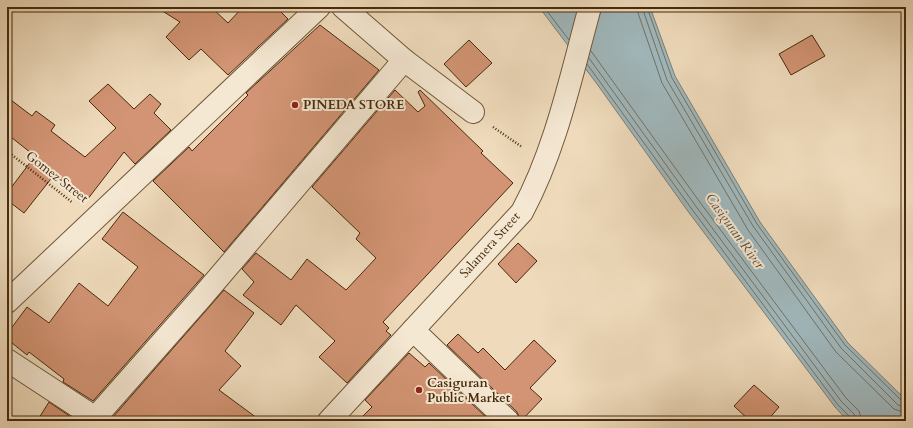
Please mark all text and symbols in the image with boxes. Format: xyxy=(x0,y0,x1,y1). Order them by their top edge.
place label: PINEDA STORE xyxy=(303,96,404,114)
marker: PINEDA STORE xyxy=(290,100,300,110)
street label: Gomez Street xyxy=(22,147,92,207)
water label: Casiguran River xyxy=(701,189,769,273)
street label: Salamera Street xyxy=(456,208,524,282)
place label: Casiguran Public Market xyxy=(427,374,511,407)
marker: Casiguran Public Market xyxy=(414,385,424,395)

